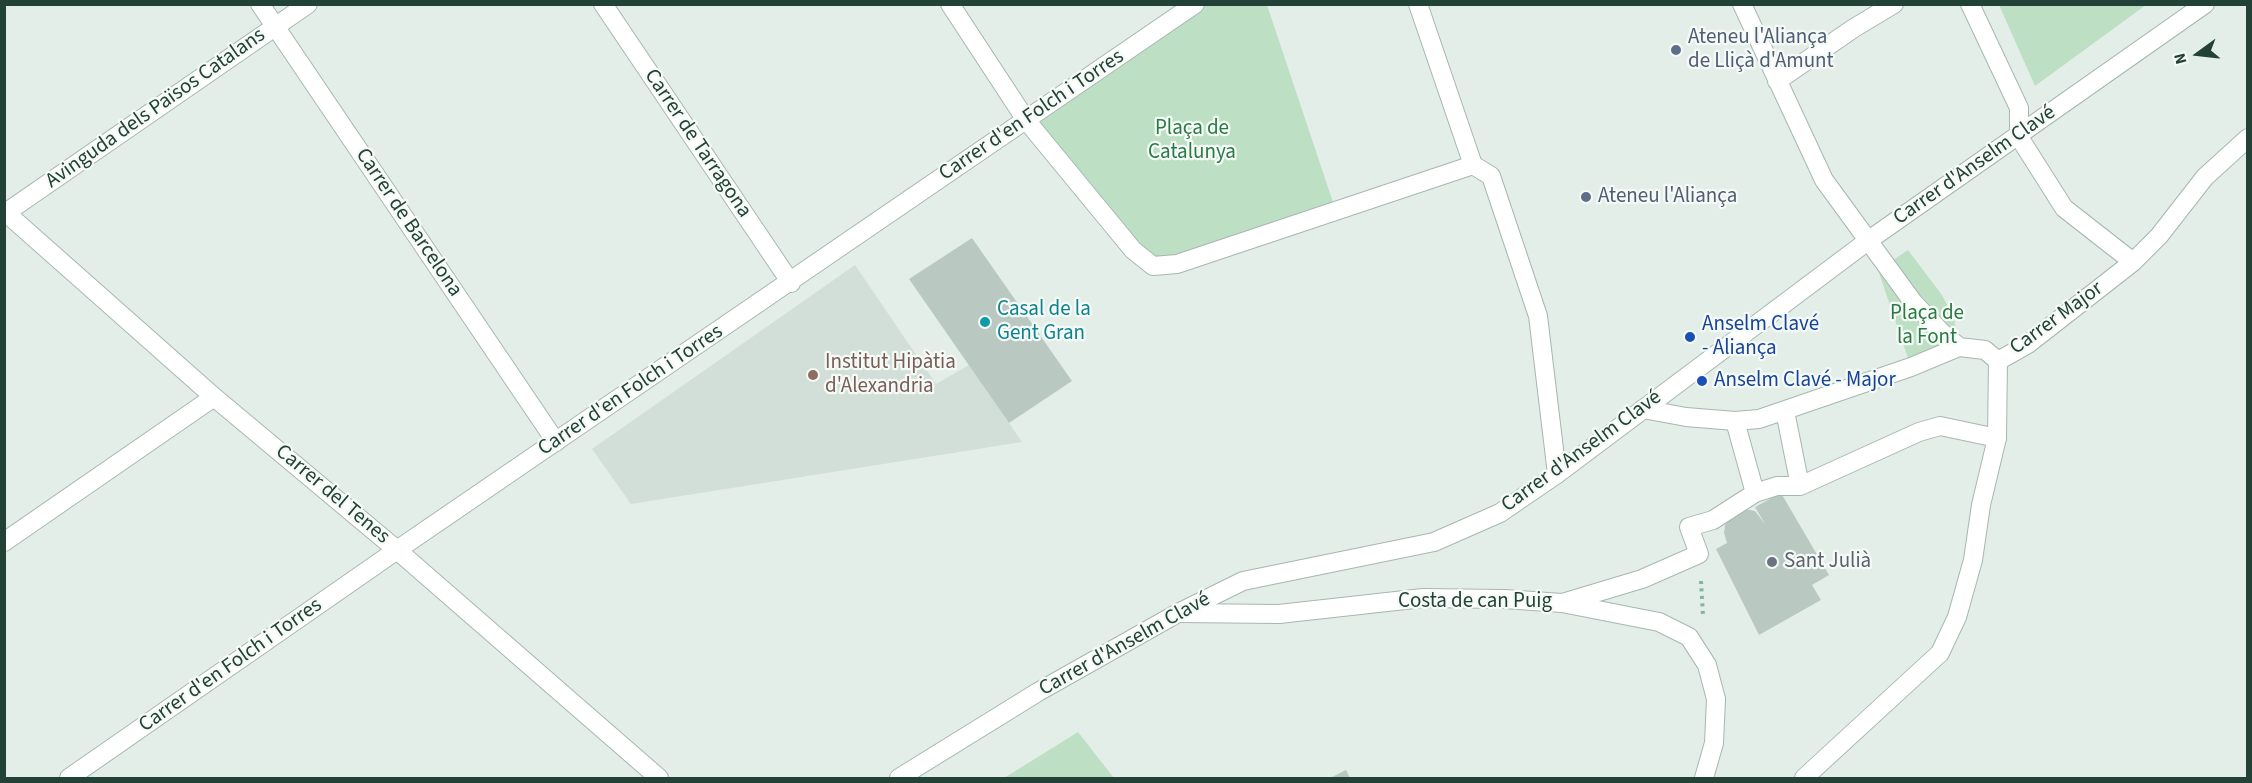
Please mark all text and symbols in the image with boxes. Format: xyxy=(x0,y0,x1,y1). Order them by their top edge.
street label: Avinguda dels Països Catalans xyxy=(41,23,271,195)
north arrow xyxy=(2168,24,2228,84)
place label: Ateneu l'Aliança de Lliçà d'Amunt xyxy=(1688,25,1834,75)
marker: Ateneu l'Aliança de Lliçà d'Amunt xyxy=(1669,43,1683,57)
street label: Carrer d'en Folch i Torres xyxy=(935,45,1129,187)
text: N xyxy=(2169,51,2193,67)
street label: Carrer de Tarragona xyxy=(638,65,756,223)
street label: Carrer d'Anselm Clavé xyxy=(1889,101,2061,231)
park label: Plaça de Catalunya xyxy=(1148,116,1236,166)
street label: Carrer de Barcelona xyxy=(349,144,467,302)
place label: Ateneu l'Aliança xyxy=(1598,184,1737,210)
marker: Ateneu l'Aliança xyxy=(1579,190,1593,204)
street label: Carrer Major xyxy=(2006,277,2108,361)
place label: Casal de la Gent Gran xyxy=(997,297,1091,347)
park label: Plaça de la Font xyxy=(1890,301,1964,351)
place label: Anselm Clavé - Aliança xyxy=(1702,312,1819,362)
marker: Casal de la Gent Gran xyxy=(978,315,992,329)
street label: Carrer d'en Folch i Torres xyxy=(534,320,728,462)
marker: Anselm Clavé - Aliança xyxy=(1683,330,1697,344)
place label: Institut Hipàtia d'Alexandria xyxy=(825,350,956,400)
marker: Institut Hipàtia d'Alexandria xyxy=(806,368,820,382)
place label: Anselm Clavé - Major xyxy=(1714,368,1896,394)
marker: Anselm Clavé - Major xyxy=(1695,374,1709,388)
street label: Carrer d'Anselm Clavé xyxy=(1497,385,1667,519)
street label: Carrer del Tenes xyxy=(270,440,394,550)
place label: Sant Julià xyxy=(1784,549,1871,575)
marker: Sant Julià xyxy=(1765,555,1779,569)
street label: Carrer d'Anselm Clavé xyxy=(1035,588,1215,702)
street label: Costa de can Puig xyxy=(1398,589,1552,615)
street label: Carrer d'en Folch i Torres xyxy=(135,593,327,739)

